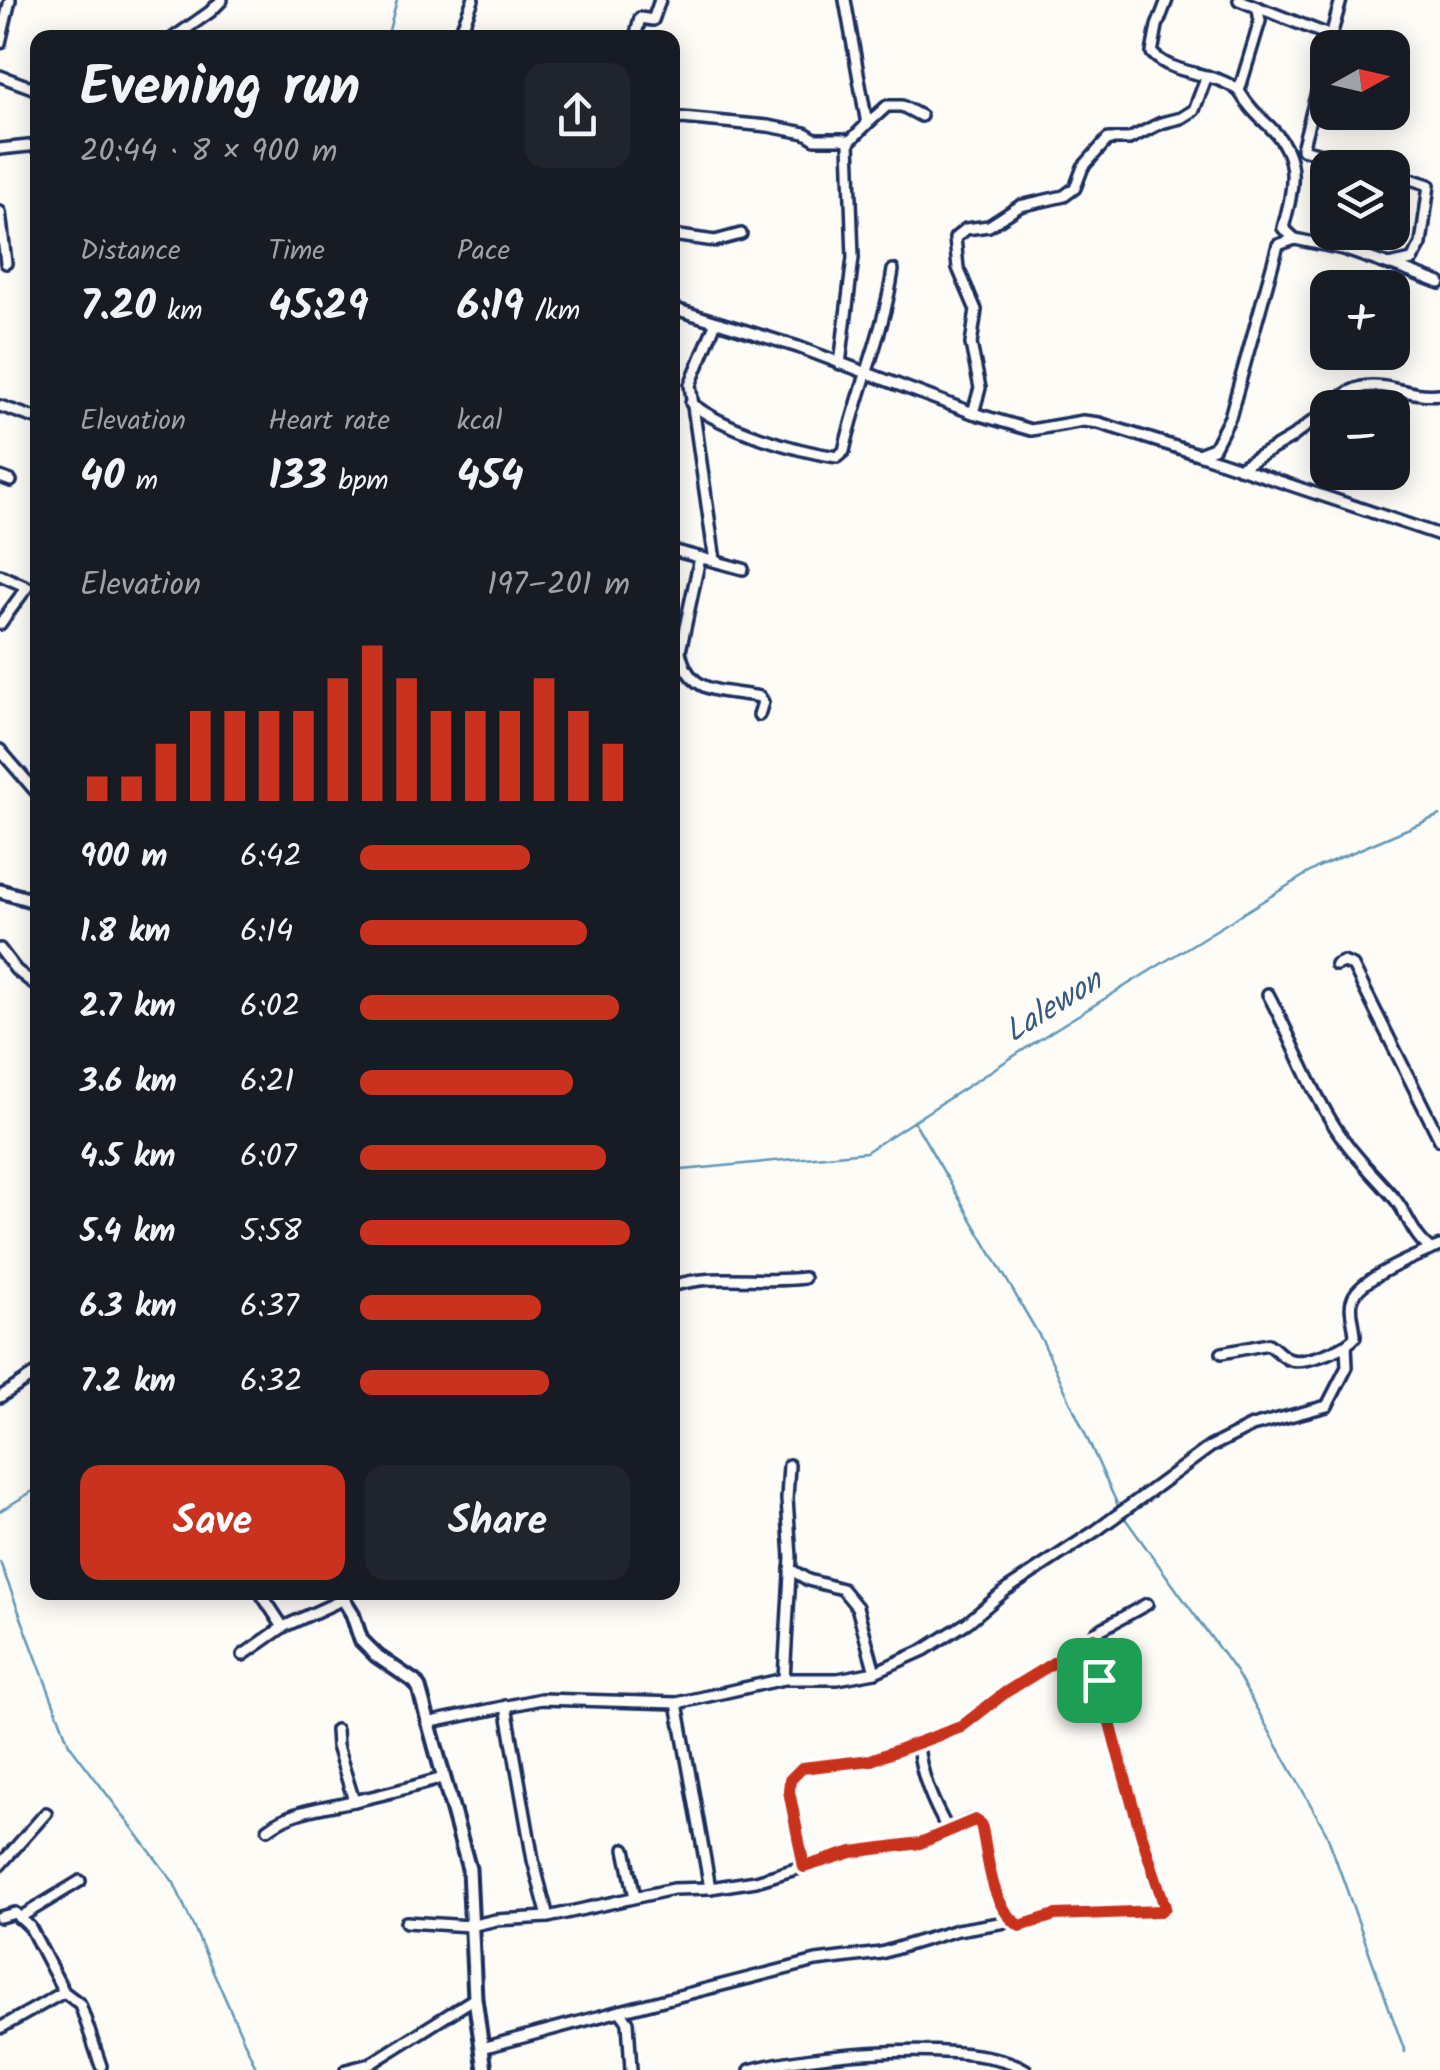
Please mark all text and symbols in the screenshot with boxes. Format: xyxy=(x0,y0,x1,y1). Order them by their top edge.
north arrow xyxy=(1310,30,1410,130)
map controls xyxy=(1310,30,1410,490)
text: Evening run xyxy=(80,46,360,133)
button: share xyxy=(525,63,630,168)
text: 20:44 · 8 × 900 m xyxy=(80,127,337,178)
button: layers xyxy=(1310,150,1410,250)
text: Distance xyxy=(80,229,181,274)
text: Time xyxy=(268,229,325,274)
text: Pace xyxy=(457,229,510,274)
button: + xyxy=(1310,270,1410,370)
text: 7.20 xyxy=(80,274,156,341)
text: 45:29 xyxy=(268,274,369,341)
text: 6:19 xyxy=(457,274,524,341)
text: km xyxy=(156,289,202,334)
text: /km xyxy=(524,289,580,334)
button: − xyxy=(1310,390,1410,490)
text: Elevation xyxy=(80,399,186,444)
text: Heart rate xyxy=(268,399,390,444)
text: kcal xyxy=(457,399,502,444)
text: 40 xyxy=(80,444,124,511)
text: 133 xyxy=(268,444,327,511)
text: 454 xyxy=(457,444,524,511)
text: m xyxy=(124,459,158,504)
text: bpm xyxy=(327,459,389,504)
text: Elevation xyxy=(80,560,201,611)
text: 197–201 m xyxy=(487,560,630,611)
text: 900 m xyxy=(80,832,168,883)
text: 6:42 xyxy=(240,832,302,883)
text: 1.8 km xyxy=(80,907,170,958)
text: 6:14 xyxy=(240,907,293,958)
water label: Lalewon xyxy=(995,955,1116,1057)
text: 2.7 km xyxy=(80,982,176,1033)
text: 6:02 xyxy=(240,982,300,1033)
text: 3.6 km xyxy=(80,1057,177,1108)
text: 6:21 xyxy=(240,1057,294,1108)
text: 4.5 km xyxy=(80,1132,176,1183)
text: 6:07 xyxy=(240,1132,296,1183)
text: 5.4 km xyxy=(80,1207,176,1258)
text: 5:58 xyxy=(240,1207,302,1258)
text: 6.3 km xyxy=(80,1282,177,1333)
text: 6:37 xyxy=(240,1282,299,1333)
text: 7.2 km xyxy=(80,1357,176,1408)
text: 6:32 xyxy=(240,1357,303,1408)
button: Save xyxy=(80,1465,345,1580)
button: Share xyxy=(365,1465,630,1580)
pin xyxy=(1057,1638,1142,1723)
icon: arrive xyxy=(1072,1653,1127,1708)

